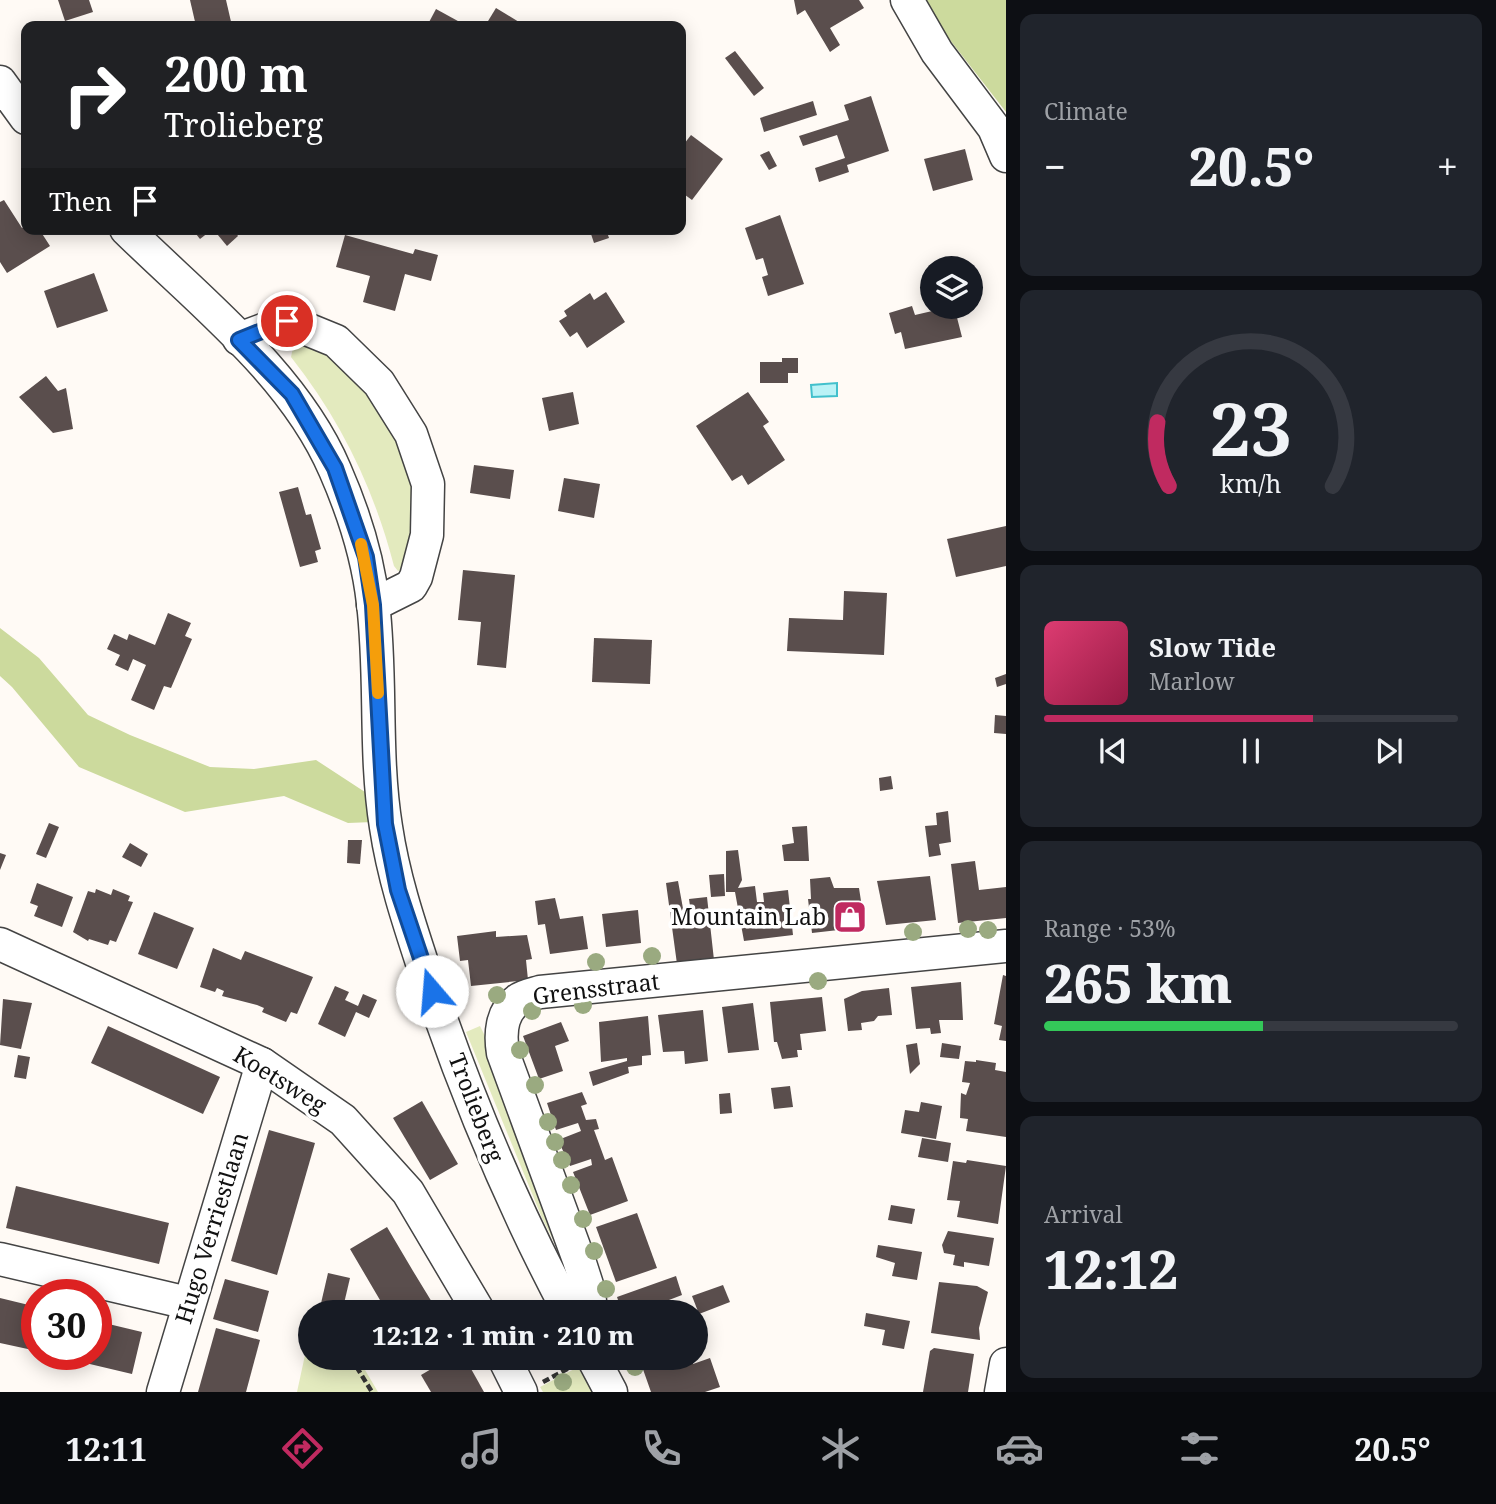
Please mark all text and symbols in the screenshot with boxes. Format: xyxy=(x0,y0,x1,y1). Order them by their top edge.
text: 200 m xyxy=(164,40,308,106)
icon: right xyxy=(49,49,140,140)
text: Climate xyxy=(1044,95,1128,127)
text: Trolieberg xyxy=(164,103,324,146)
text: 20.5° xyxy=(1189,130,1314,201)
text: − xyxy=(1044,140,1066,192)
text: + xyxy=(1437,140,1458,192)
icon: arrive xyxy=(126,182,164,220)
text: Then xyxy=(49,183,112,219)
map controls xyxy=(920,256,983,319)
button: layers xyxy=(920,256,983,319)
pin xyxy=(257,291,317,351)
icon: arrive xyxy=(268,302,306,340)
text: 23 xyxy=(1210,379,1292,478)
text: km/h xyxy=(1220,466,1282,500)
text: Slow Tide xyxy=(1149,629,1276,665)
text: Marlow xyxy=(1149,665,1235,697)
icon: previous xyxy=(1094,732,1132,770)
icon: pause xyxy=(1232,732,1270,770)
icon: next xyxy=(1370,732,1408,770)
shop icon: Mountain Lab xyxy=(831,898,869,936)
place label: Mountain Lab xyxy=(671,900,826,932)
text: Range · 53% xyxy=(1044,912,1176,944)
text: 265 km xyxy=(1044,947,1232,1018)
position arrow xyxy=(395,954,469,1028)
street label: Grensstraat xyxy=(531,964,661,1012)
street label: Koetsweg xyxy=(228,1038,334,1121)
street label: Trolieberg xyxy=(441,1048,513,1167)
street label: Hugo Verriestlaan xyxy=(167,1128,255,1327)
text: Arrival xyxy=(1044,1198,1123,1230)
text: 12:12 xyxy=(1044,1233,1178,1304)
speed limit sign: 30 xyxy=(21,1279,112,1370)
text: 12:12 · 1 min · 210 m xyxy=(372,1317,634,1353)
icon: directions xyxy=(278,1424,327,1473)
icon: music xyxy=(457,1424,506,1473)
icon: phone xyxy=(637,1424,686,1473)
icon: climate xyxy=(816,1424,865,1473)
icon: car xyxy=(995,1424,1044,1473)
icon: filters xyxy=(1175,1424,1224,1473)
text: 12:11 xyxy=(65,1427,147,1470)
text: 20.5° xyxy=(1354,1427,1431,1470)

